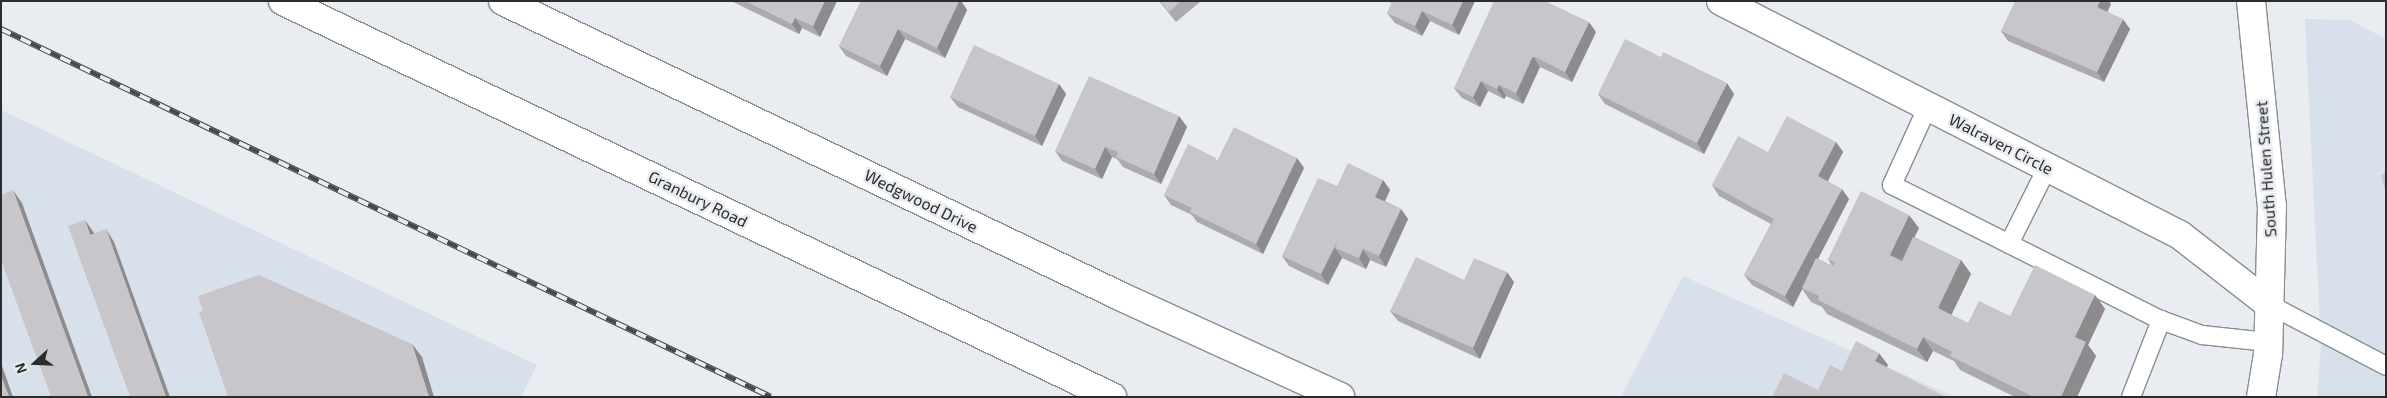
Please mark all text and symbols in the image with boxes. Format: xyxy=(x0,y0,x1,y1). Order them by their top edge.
street label: South Hulen Street xyxy=(2252,100,2280,238)
street label: Walraven Circle xyxy=(1946,110,2056,178)
street label: Wedgwood Drive xyxy=(861,165,981,237)
street label: Granbury Road xyxy=(645,167,751,231)
north arrow xyxy=(10,338,60,388)
text: N xyxy=(11,361,30,376)

